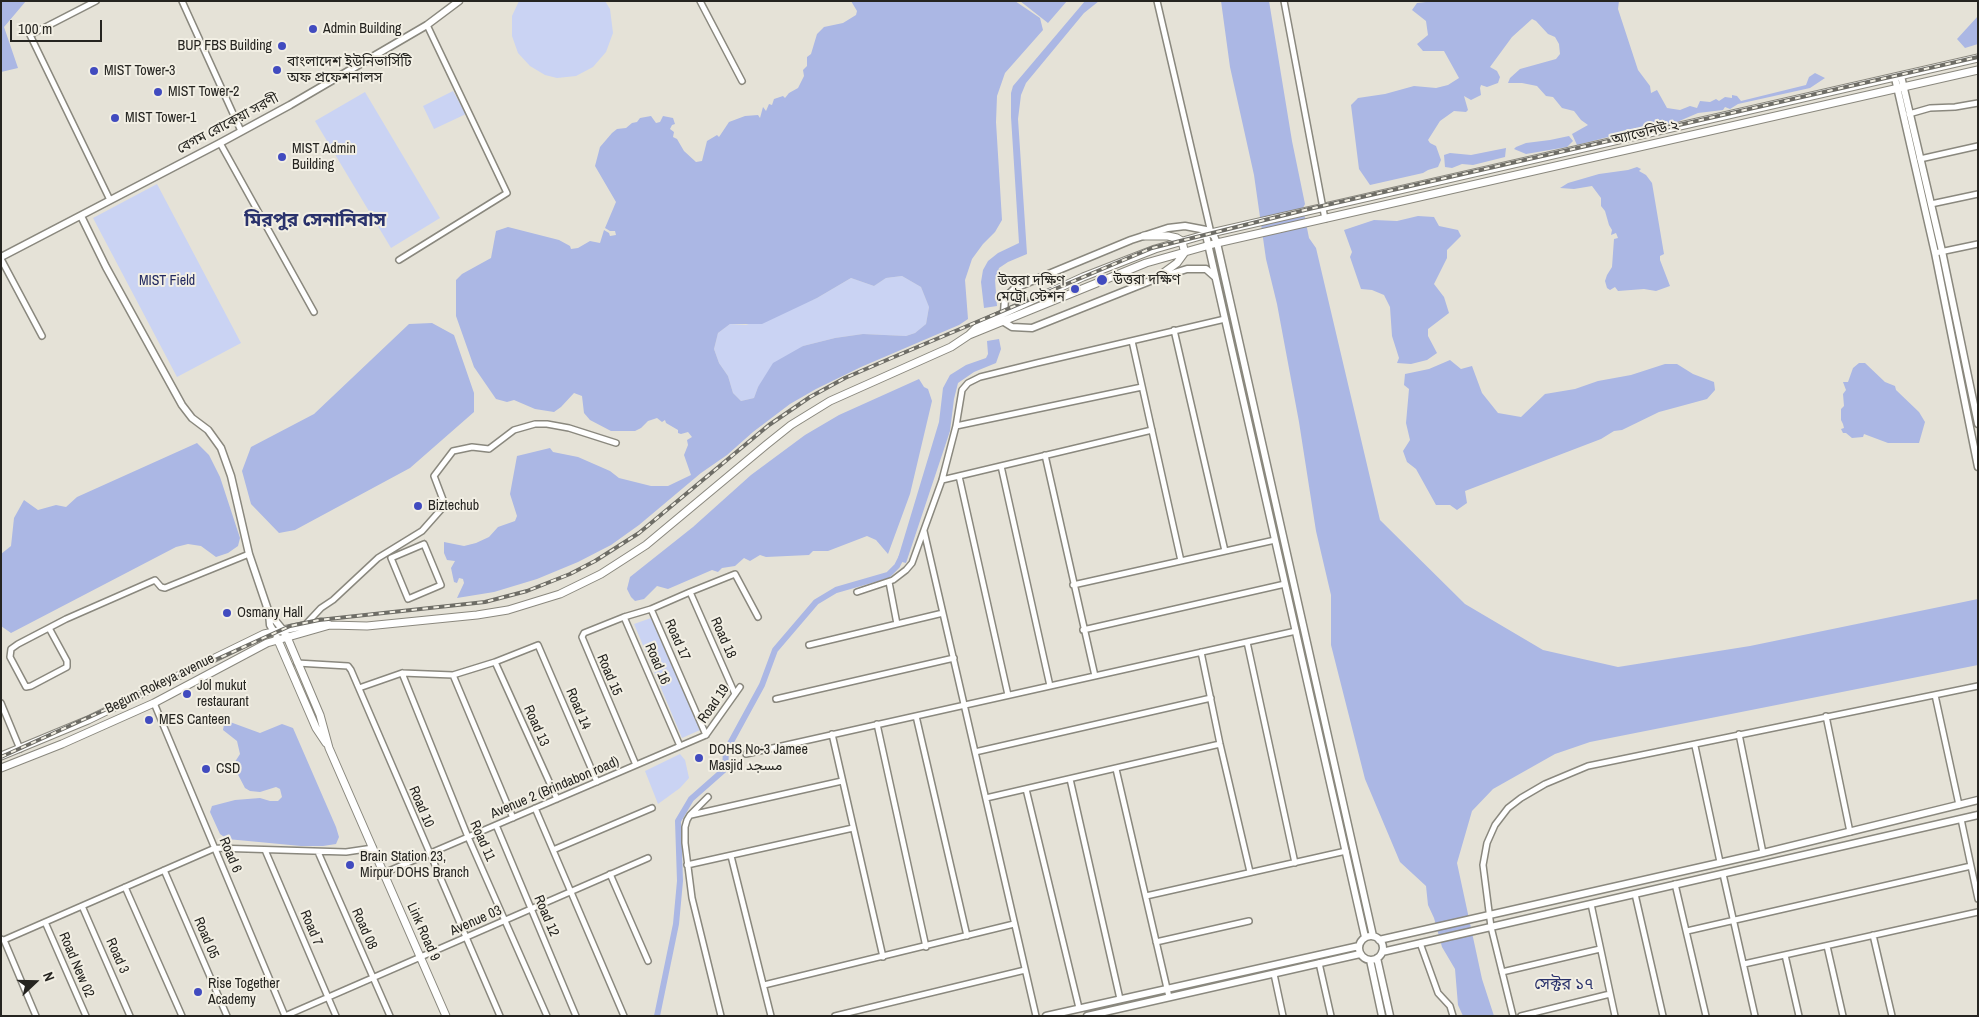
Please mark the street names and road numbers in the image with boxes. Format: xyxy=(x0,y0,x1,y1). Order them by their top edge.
street label: বেগম রোকেয়া সরণী xyxy=(174,90,282,158)
street label: অ্যাভেনিউ ২ xyxy=(1610,117,1680,149)
street label: Road 18 xyxy=(707,615,739,661)
street label: Road 17 xyxy=(661,617,693,663)
street label: Road 16 xyxy=(641,641,673,687)
street label: Begum Rokeya avenue xyxy=(103,650,217,718)
street label: Road 15 xyxy=(593,652,625,698)
street label: Road 19 xyxy=(695,681,733,727)
street label: Road 14 xyxy=(562,686,594,732)
street label: Road 13 xyxy=(520,703,552,749)
street label: Avenue 2 (Brindabon road) xyxy=(488,753,622,823)
street label: Road 10 xyxy=(405,784,437,830)
street label: Road 11 xyxy=(466,818,498,864)
street label: Road 6 xyxy=(215,835,245,875)
street label: Road 12 xyxy=(530,893,562,939)
street label: Link Road 9 xyxy=(403,900,443,964)
street label: Avenue 03 xyxy=(448,902,504,940)
street label: Road 08 xyxy=(348,906,380,952)
street label: Road 7 xyxy=(296,908,326,948)
street label: Road 05 xyxy=(190,915,222,961)
street label: Road New 02 xyxy=(55,930,97,1000)
street label: Road 3 xyxy=(102,936,132,976)

